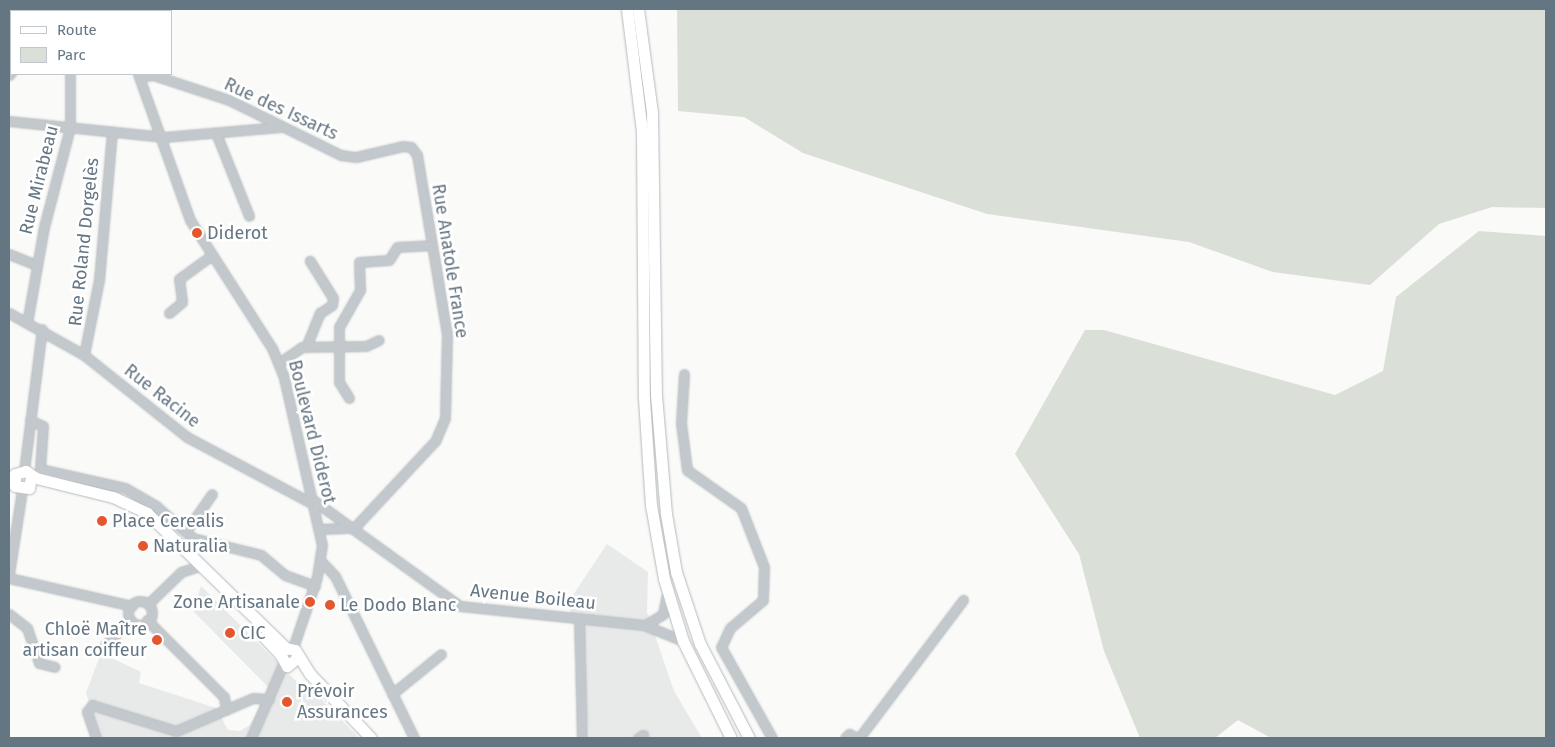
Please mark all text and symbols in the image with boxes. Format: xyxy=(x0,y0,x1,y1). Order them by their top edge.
legend xyxy=(10,10,172,75)
text: Route xyxy=(57,21,97,39)
text: Parc xyxy=(57,46,86,64)
street label: Rue des Issarts xyxy=(221,73,341,145)
street label: Rue Mirabeau xyxy=(15,123,63,237)
street label: Rue Roland Dorgelès xyxy=(64,157,104,327)
street label: Rue Anatole France xyxy=(427,182,473,340)
place label: Diderot xyxy=(207,222,268,244)
marker: Diderot xyxy=(191,227,203,239)
street label: Boulevard Diderot xyxy=(284,358,340,506)
street label: Rue Racine xyxy=(120,360,204,432)
place label: Place Cerealis xyxy=(112,510,224,532)
marker: Place Cerealis xyxy=(96,515,108,527)
place label: Naturalia xyxy=(153,535,228,557)
marker: Naturalia xyxy=(137,540,149,552)
street label: Avenue Boileau xyxy=(469,580,597,614)
place label: Zone Artisanale xyxy=(173,591,300,613)
place label: Le Dodo Blanc xyxy=(340,594,456,616)
marker: Zone Artisanale xyxy=(304,596,316,608)
marker: Le Dodo Blanc xyxy=(324,599,336,611)
place label: Chloë Maître artisan coiffeur xyxy=(22,619,147,662)
place label: CIC xyxy=(240,622,265,644)
marker: CIC xyxy=(224,627,236,639)
marker: Chloë Maître artisan coiffeur xyxy=(151,634,163,646)
place label: Prévoir Assurances xyxy=(297,681,388,724)
marker: Prévoir Assurances xyxy=(281,696,293,708)

